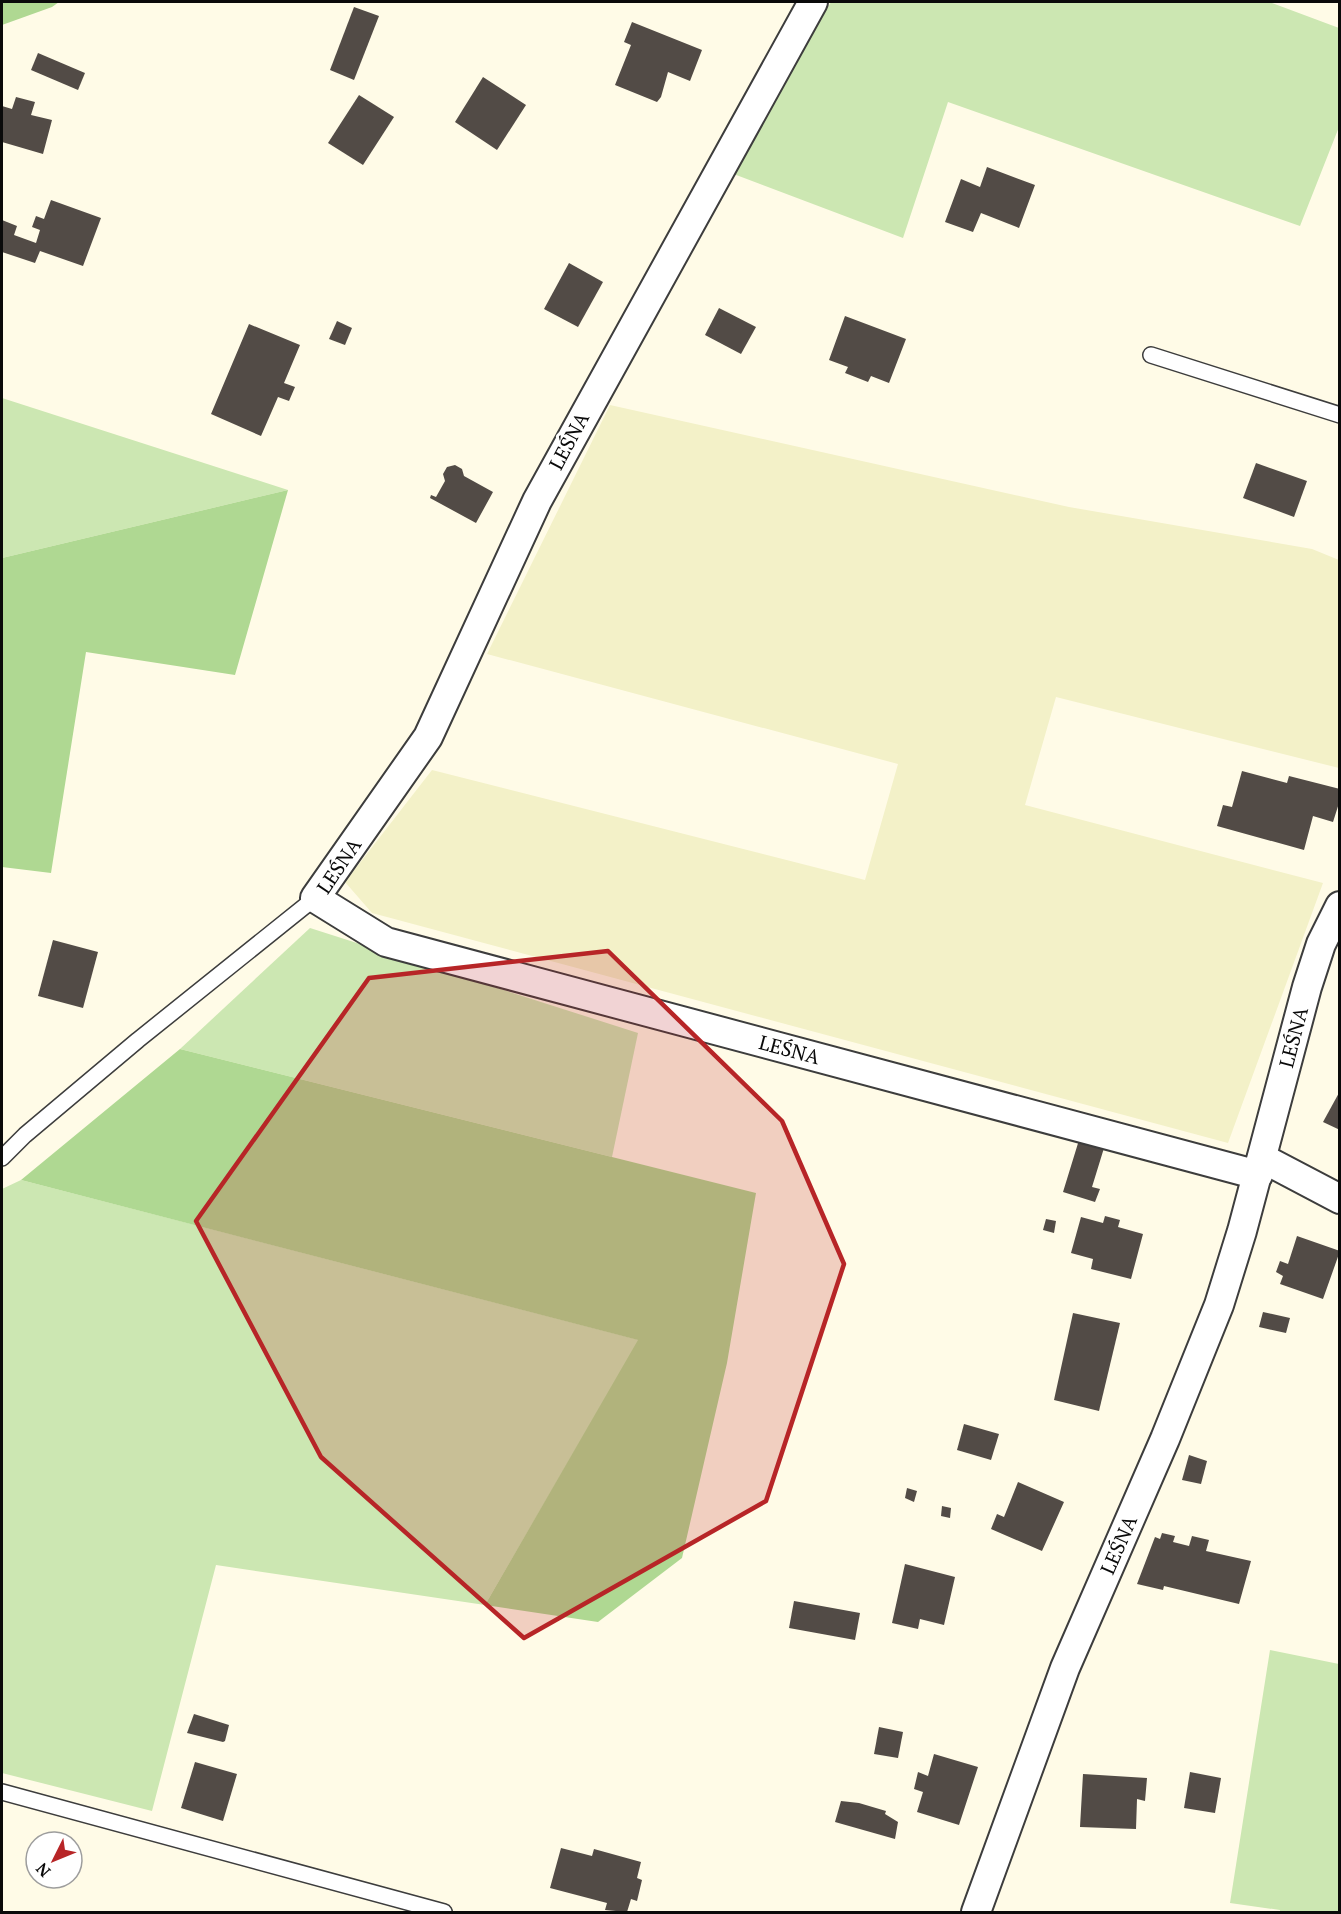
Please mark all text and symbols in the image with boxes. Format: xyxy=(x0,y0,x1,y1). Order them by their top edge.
street label: LEŚNA xyxy=(542,407,595,474)
street label: LEŚNA xyxy=(310,832,367,899)
street label: LEŚNA xyxy=(1272,1004,1314,1070)
street label: LEŚNA xyxy=(756,1028,823,1070)
street label: LEŚNA xyxy=(1094,1511,1143,1578)
north arrow xyxy=(24,1830,84,1890)
text: N xyxy=(31,1858,55,1882)

